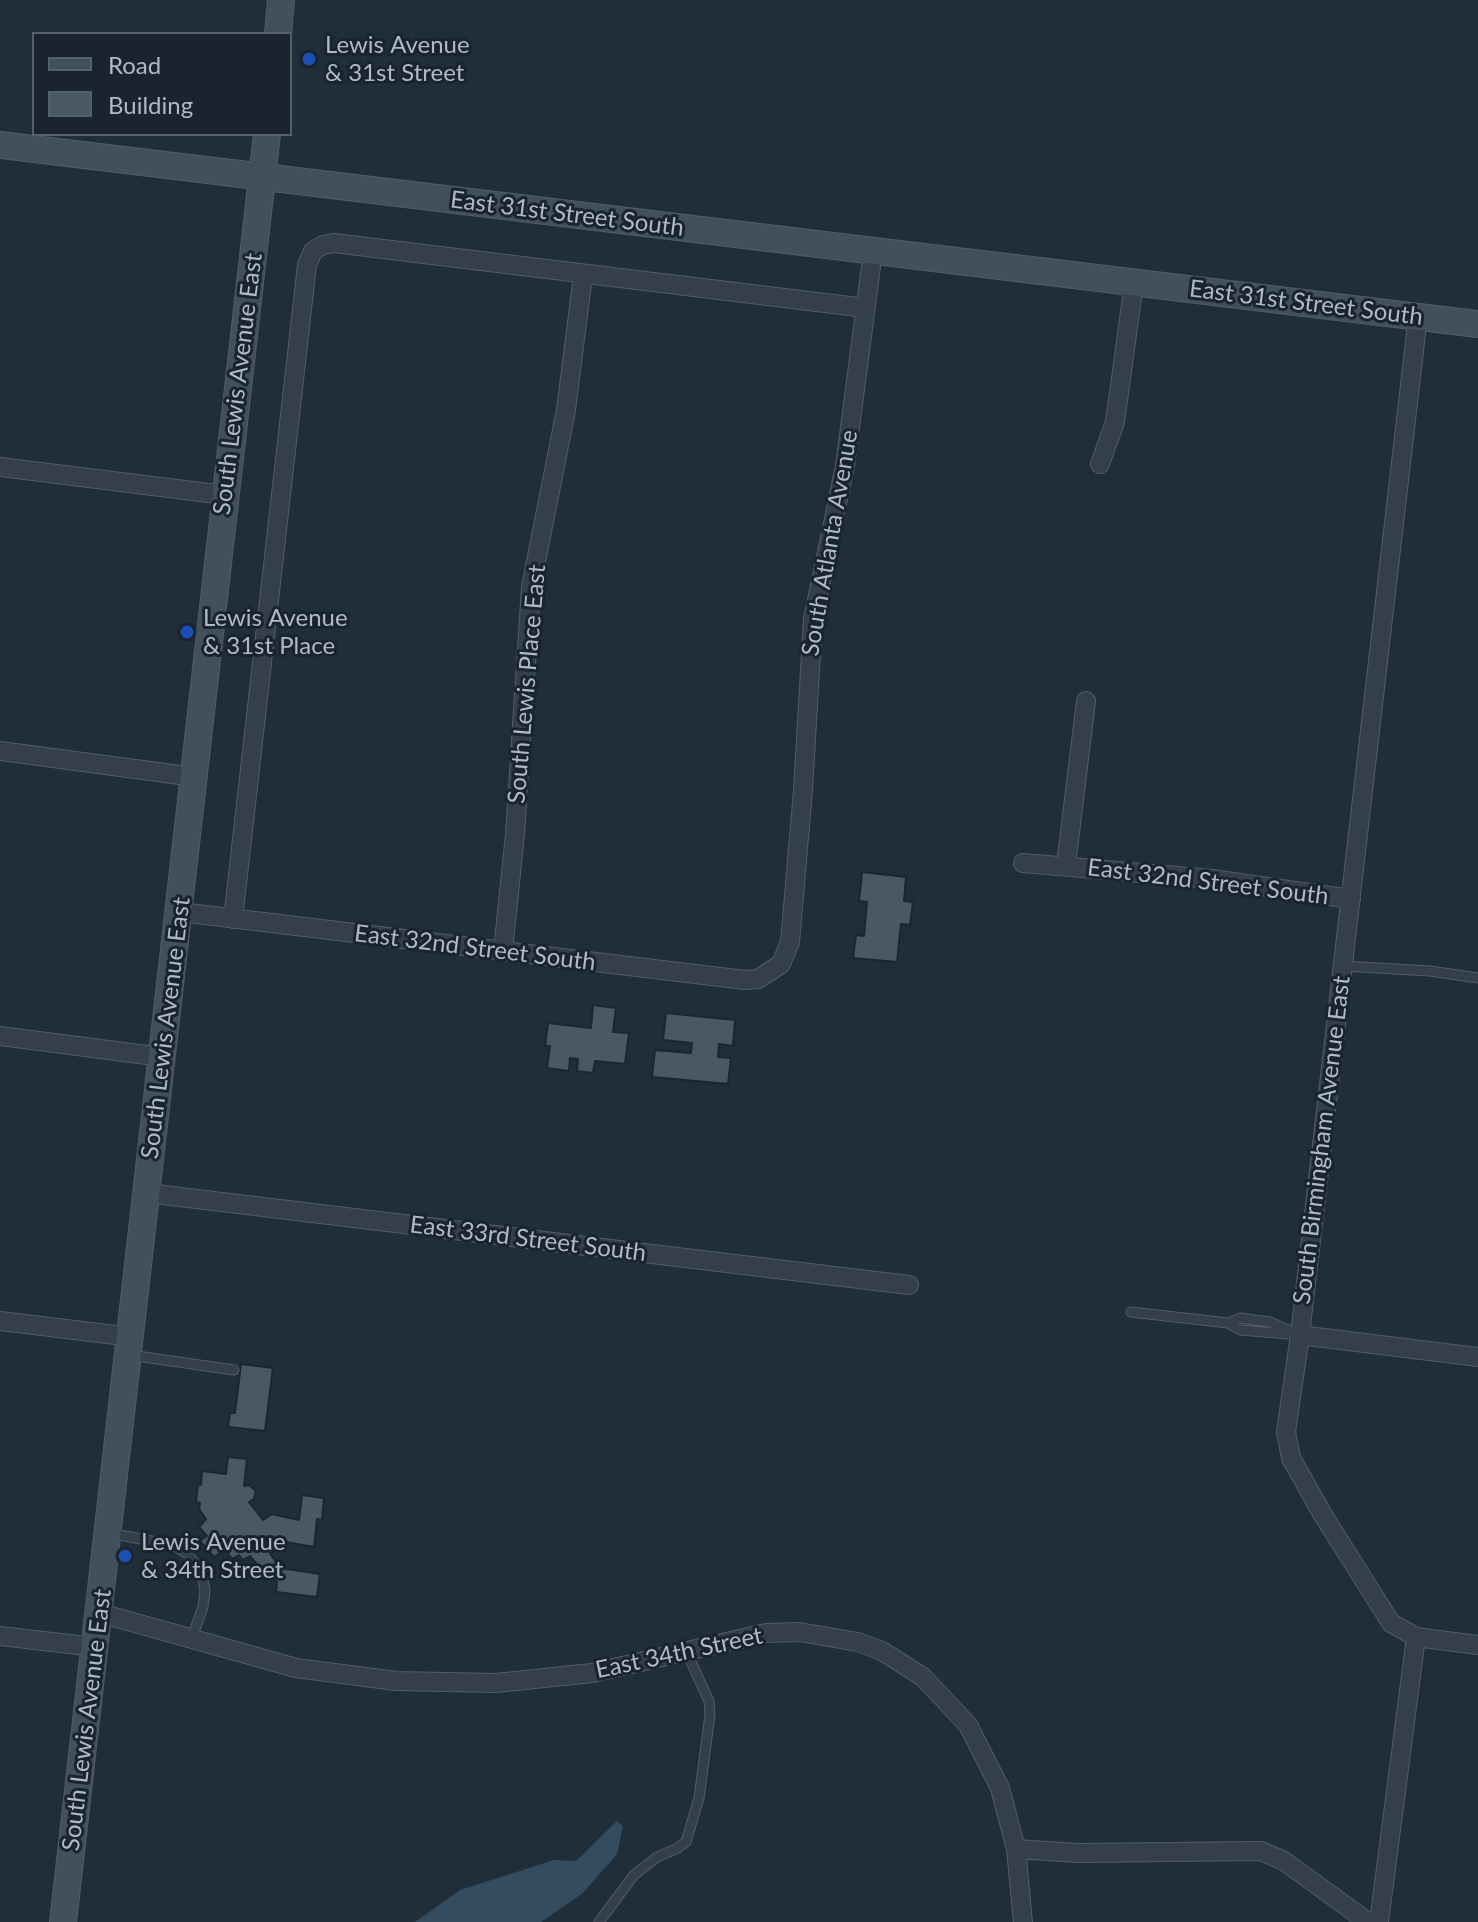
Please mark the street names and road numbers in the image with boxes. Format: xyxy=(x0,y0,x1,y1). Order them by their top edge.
street label: East 31st Street South xyxy=(449,185,685,243)
street label: South Lewis Avenue East xyxy=(208,251,268,517)
street label: East 31st Street South xyxy=(1188,274,1424,332)
street label: South Atlanta Avenue xyxy=(796,428,864,658)
street label: South Lewis Place East xyxy=(502,563,552,805)
street label: East 32nd Street South xyxy=(1086,853,1330,911)
street label: South Lewis Avenue East xyxy=(136,895,196,1161)
street label: East 32nd Street South xyxy=(353,919,597,977)
street label: South Birmingham Avenue East xyxy=(1288,974,1356,1306)
street label: East 33rd Street South xyxy=(408,1210,648,1268)
street label: South Lewis Avenue East xyxy=(57,1587,117,1853)
street label: East 34th Street xyxy=(593,1621,765,1685)

